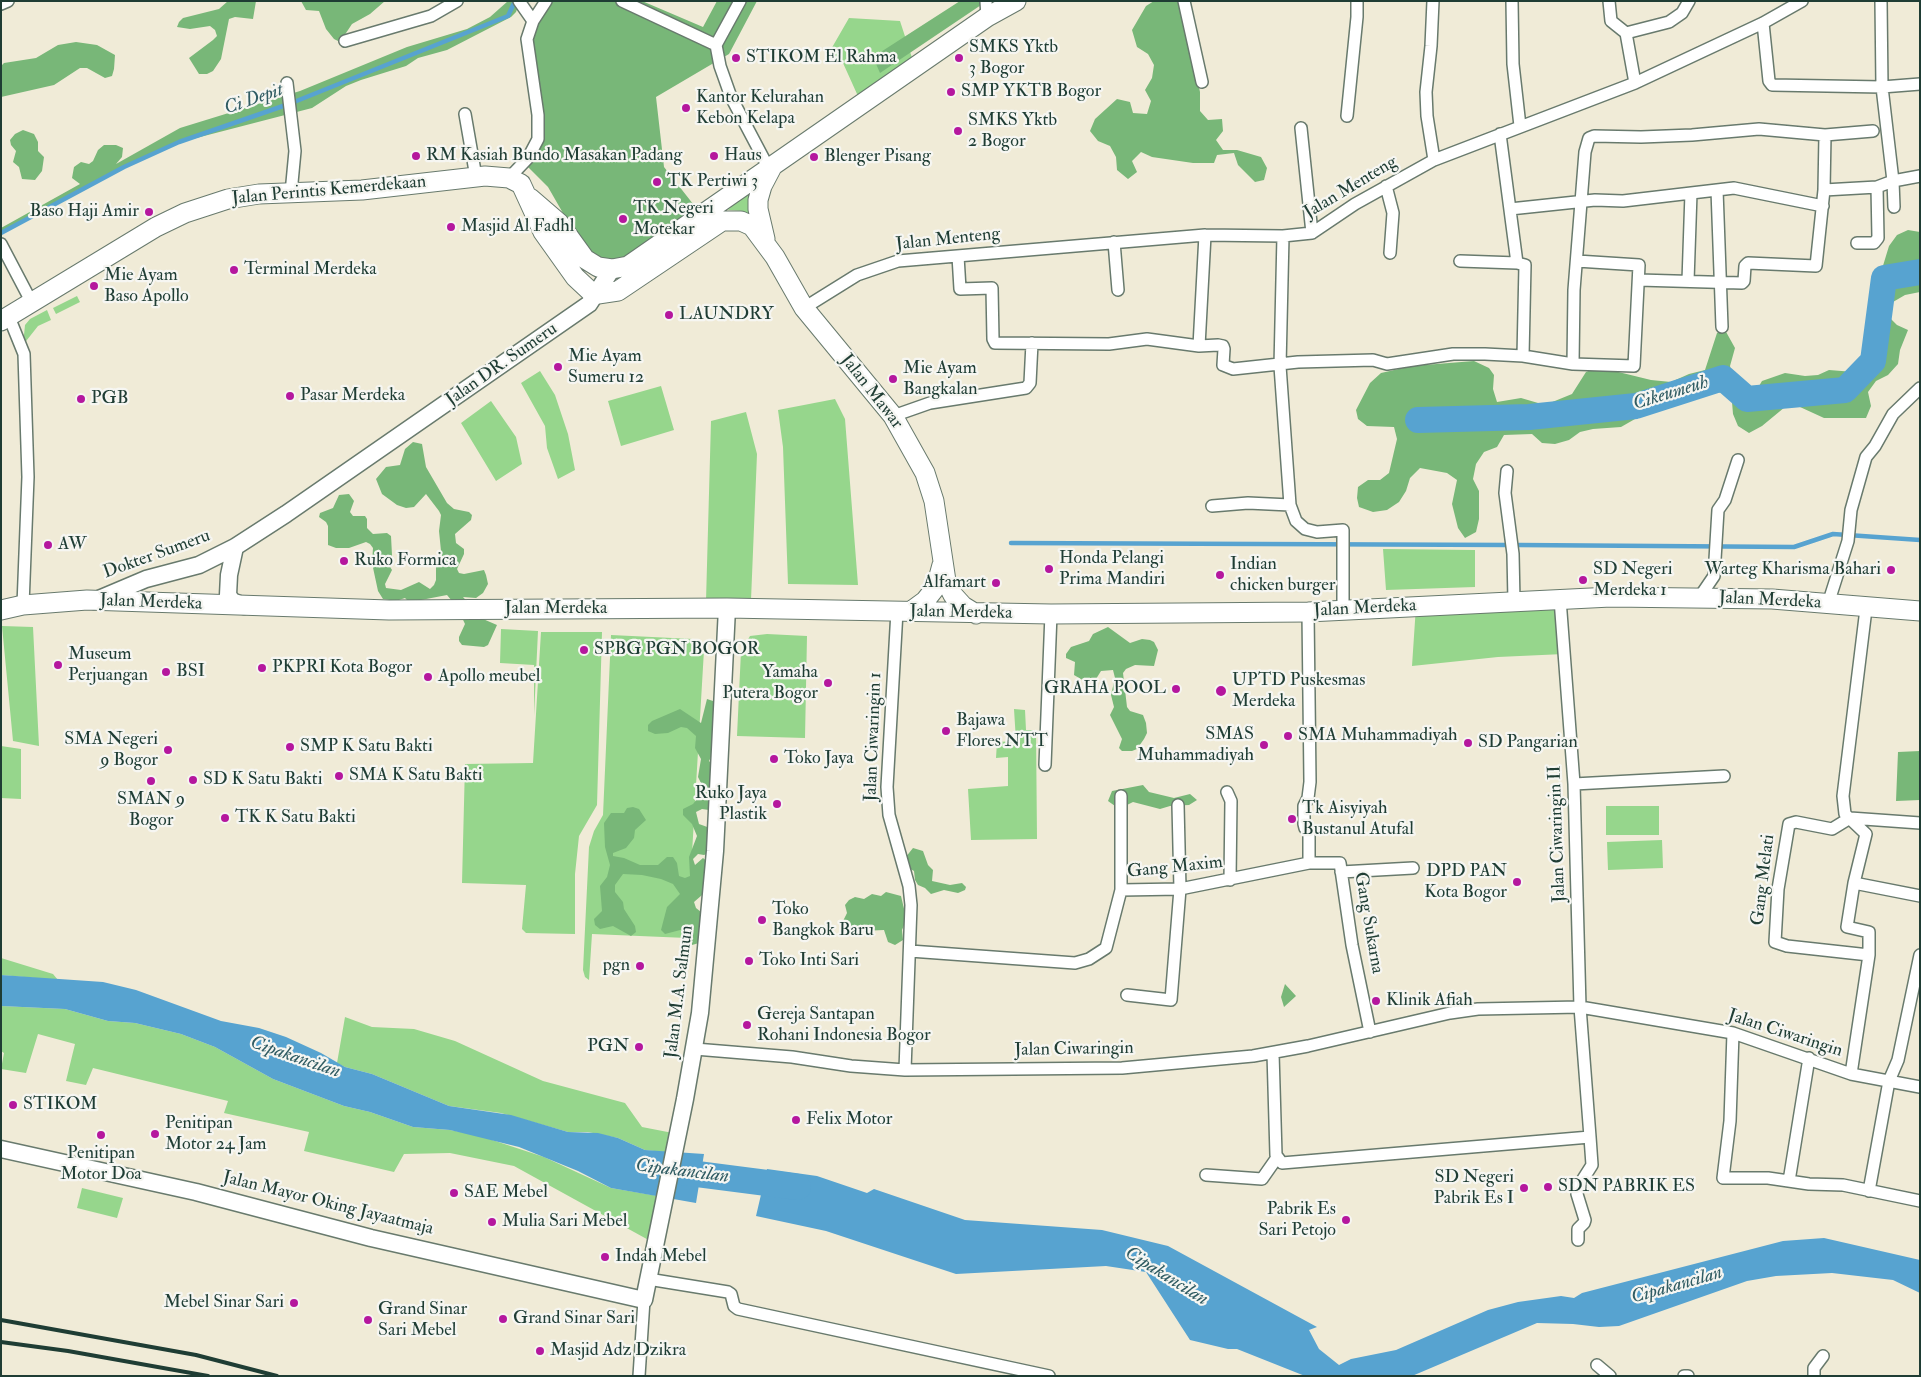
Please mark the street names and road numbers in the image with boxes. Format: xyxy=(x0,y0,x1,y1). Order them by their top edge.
street label: Jalan Menteng xyxy=(1301,152,1401,224)
street label: Jalan Perintis Kemerdekaan xyxy=(231,172,427,210)
street label: Jalan Menteng xyxy=(895,224,1001,256)
street label: Jalan DR. Sumeru xyxy=(442,319,562,411)
street label: Jalan Mawar xyxy=(835,350,907,434)
street label: Dokter Sumeru xyxy=(101,526,213,584)
street label: Jalan Merdeka xyxy=(1718,588,1822,614)
street label: Jalan Merdeka xyxy=(99,590,203,616)
street label: Jalan Merdeka xyxy=(1313,596,1417,622)
street label: Jalan Merdeka xyxy=(505,598,607,620)
street label: Jalan Merdeka xyxy=(909,601,1013,625)
street label: Jalan Ciwaringin 1 xyxy=(861,672,887,802)
street label: Jalan Ciwaringin II xyxy=(1545,765,1571,903)
street label: Gang Melati xyxy=(1748,833,1780,927)
street label: Gang Maxim xyxy=(1126,852,1224,884)
street label: Gang Sukarna xyxy=(1348,870,1388,976)
street label: Jalan M.A. Salmun xyxy=(661,924,699,1060)
street label: Jalan Ciwaringin xyxy=(1725,1005,1845,1063)
street label: Jalan Ciwaringin xyxy=(1014,1038,1134,1062)
street label: Jalan Mayor Oking Jayaatmaja xyxy=(220,1167,436,1241)

